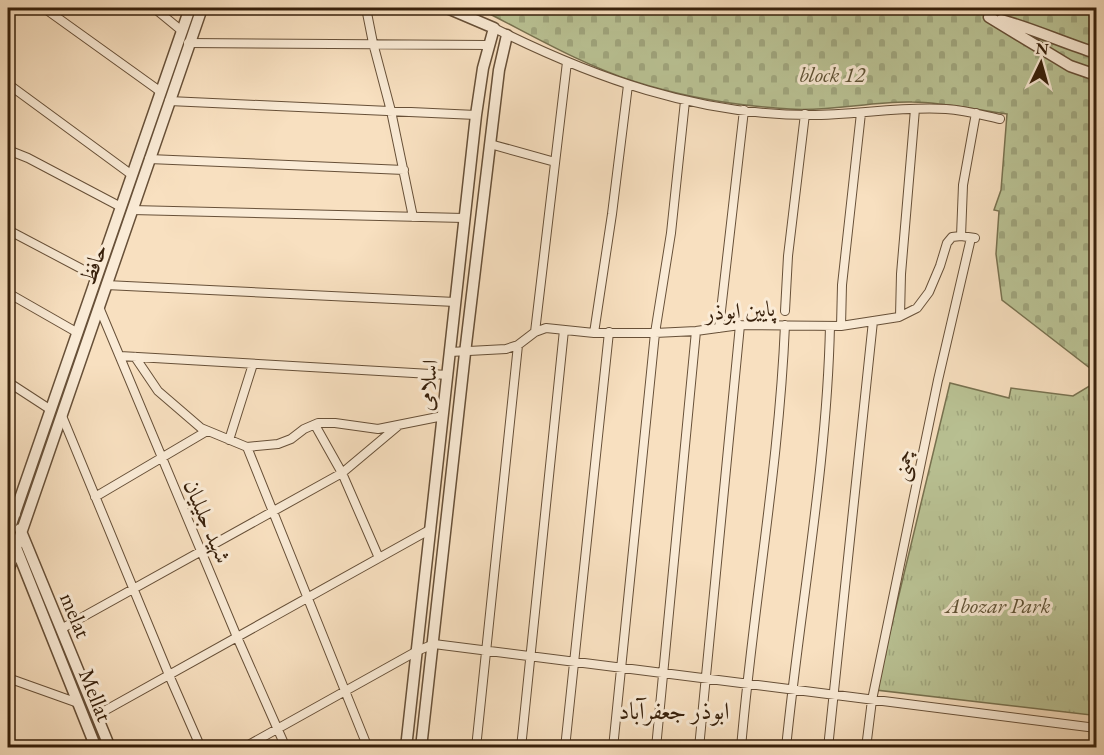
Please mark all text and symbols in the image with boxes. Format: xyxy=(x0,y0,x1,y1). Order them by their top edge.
north arrow xyxy=(1011,33,1071,93)
text: N xyxy=(1035,38,1050,60)
park label: block 12 xyxy=(799,60,866,89)
street label: حافظ xyxy=(73,240,114,288)
street label: پایین ابوذر xyxy=(702,293,778,330)
street label: اسلامی xyxy=(410,358,445,412)
street label: چمنی xyxy=(885,446,921,484)
street label: شهید جلیلیان xyxy=(177,475,238,567)
street label: melat xyxy=(53,588,98,642)
park label: Abozar Park xyxy=(944,591,1050,620)
street label: Mellat xyxy=(72,665,119,726)
district label: ابوذر جعفرآباد xyxy=(618,695,730,726)

